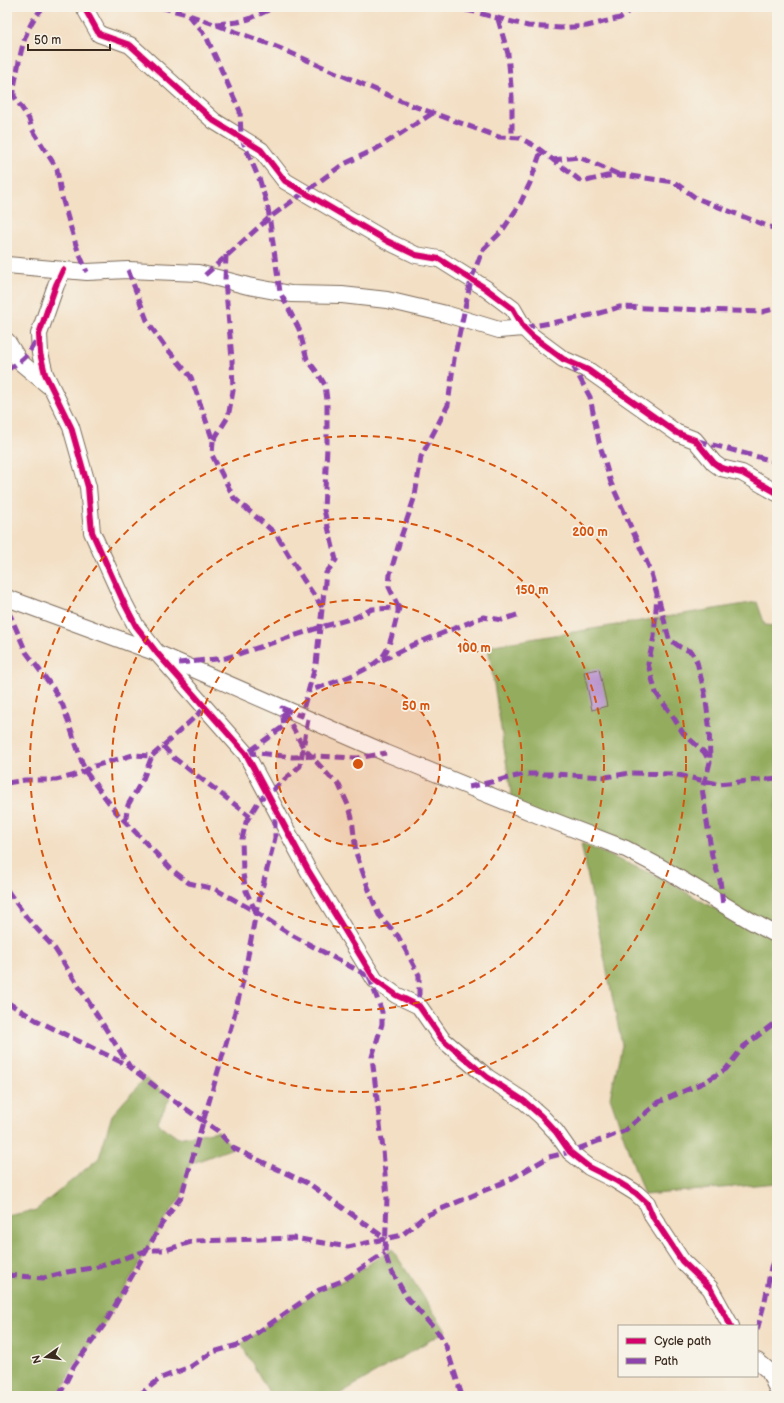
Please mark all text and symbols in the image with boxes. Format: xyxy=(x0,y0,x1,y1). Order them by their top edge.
scale bar xyxy=(28,26,110,52)
text: 50 m xyxy=(34,33,61,48)
text: 200 m xyxy=(572,525,608,540)
text: 150 m xyxy=(516,583,548,598)
text: 100 m xyxy=(457,641,491,656)
text: 50 m xyxy=(402,699,430,714)
centre of rings xyxy=(351,757,365,771)
legend xyxy=(618,1325,758,1377)
text: Cycle path xyxy=(654,1334,711,1349)
north arrow xyxy=(26,1337,66,1377)
text: N xyxy=(29,1354,44,1365)
text: Path xyxy=(654,1354,679,1369)

